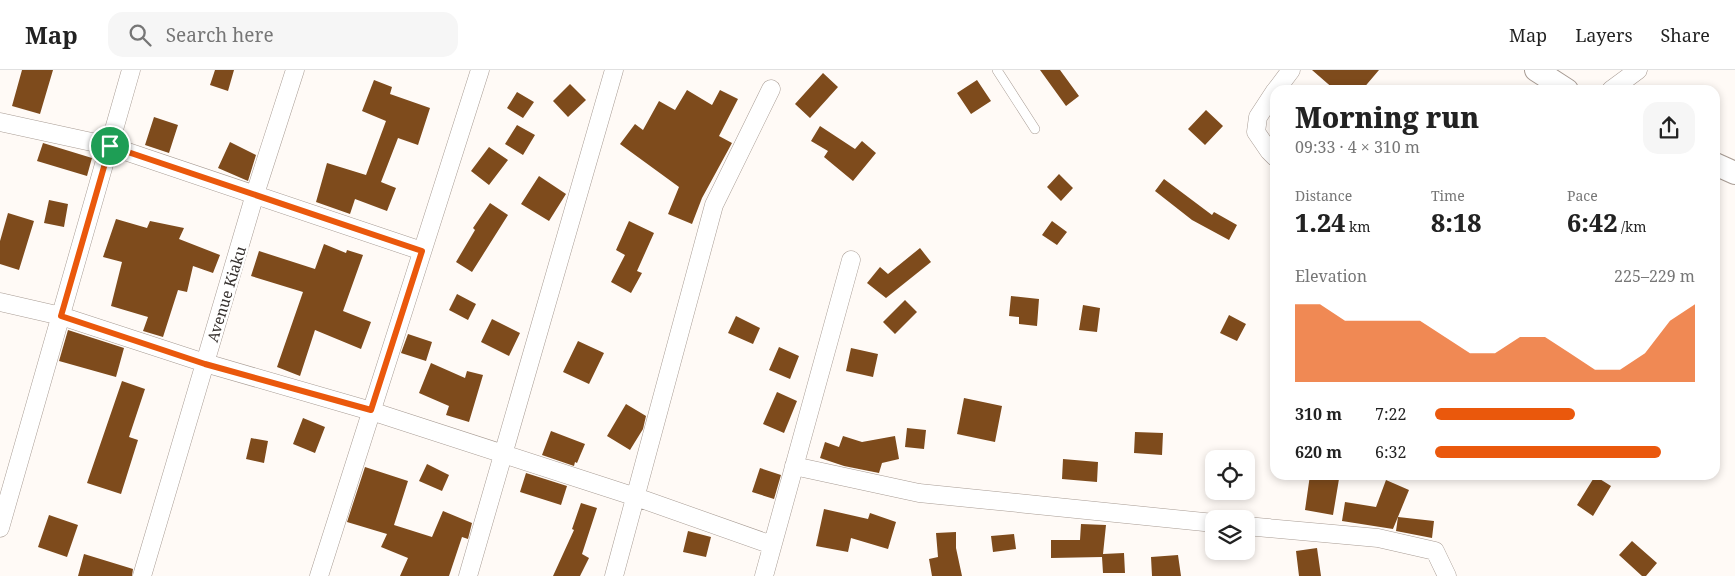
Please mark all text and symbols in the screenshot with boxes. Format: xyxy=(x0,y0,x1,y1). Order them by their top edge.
search box xyxy=(108,12,458,57)
text: Map xyxy=(25,18,78,51)
icon: search xyxy=(126,21,154,49)
text: Search here xyxy=(166,22,274,48)
text: Map xyxy=(1509,23,1547,47)
text: Layers xyxy=(1575,23,1633,47)
text: Share xyxy=(1661,23,1710,47)
text: Morning run xyxy=(1295,98,1479,136)
button: share xyxy=(1643,102,1695,154)
pin xyxy=(89,125,131,167)
icon: arrive xyxy=(96,132,124,160)
text: 09:33 · 4 × 310 m xyxy=(1295,136,1420,158)
text: Distance xyxy=(1295,186,1352,205)
text: Time xyxy=(1431,186,1465,205)
text: Pace xyxy=(1567,186,1598,205)
text: 1.24 xyxy=(1295,205,1345,239)
text: 8:18 xyxy=(1431,205,1481,239)
text: 6:42 xyxy=(1567,205,1617,239)
text: km xyxy=(1345,217,1370,236)
text: /km xyxy=(1617,217,1646,236)
street label: Avenue Kiaku xyxy=(202,243,250,345)
text: Elevation xyxy=(1295,265,1367,287)
text: 225–229 m xyxy=(1614,265,1695,287)
text: 310 m xyxy=(1295,403,1342,425)
text: 7:22 xyxy=(1375,403,1406,425)
text: 620 m xyxy=(1295,441,1342,463)
text: 6:32 xyxy=(1375,441,1406,463)
map controls xyxy=(1205,450,1255,560)
button: locate xyxy=(1205,450,1255,500)
button: layers xyxy=(1205,510,1255,560)

